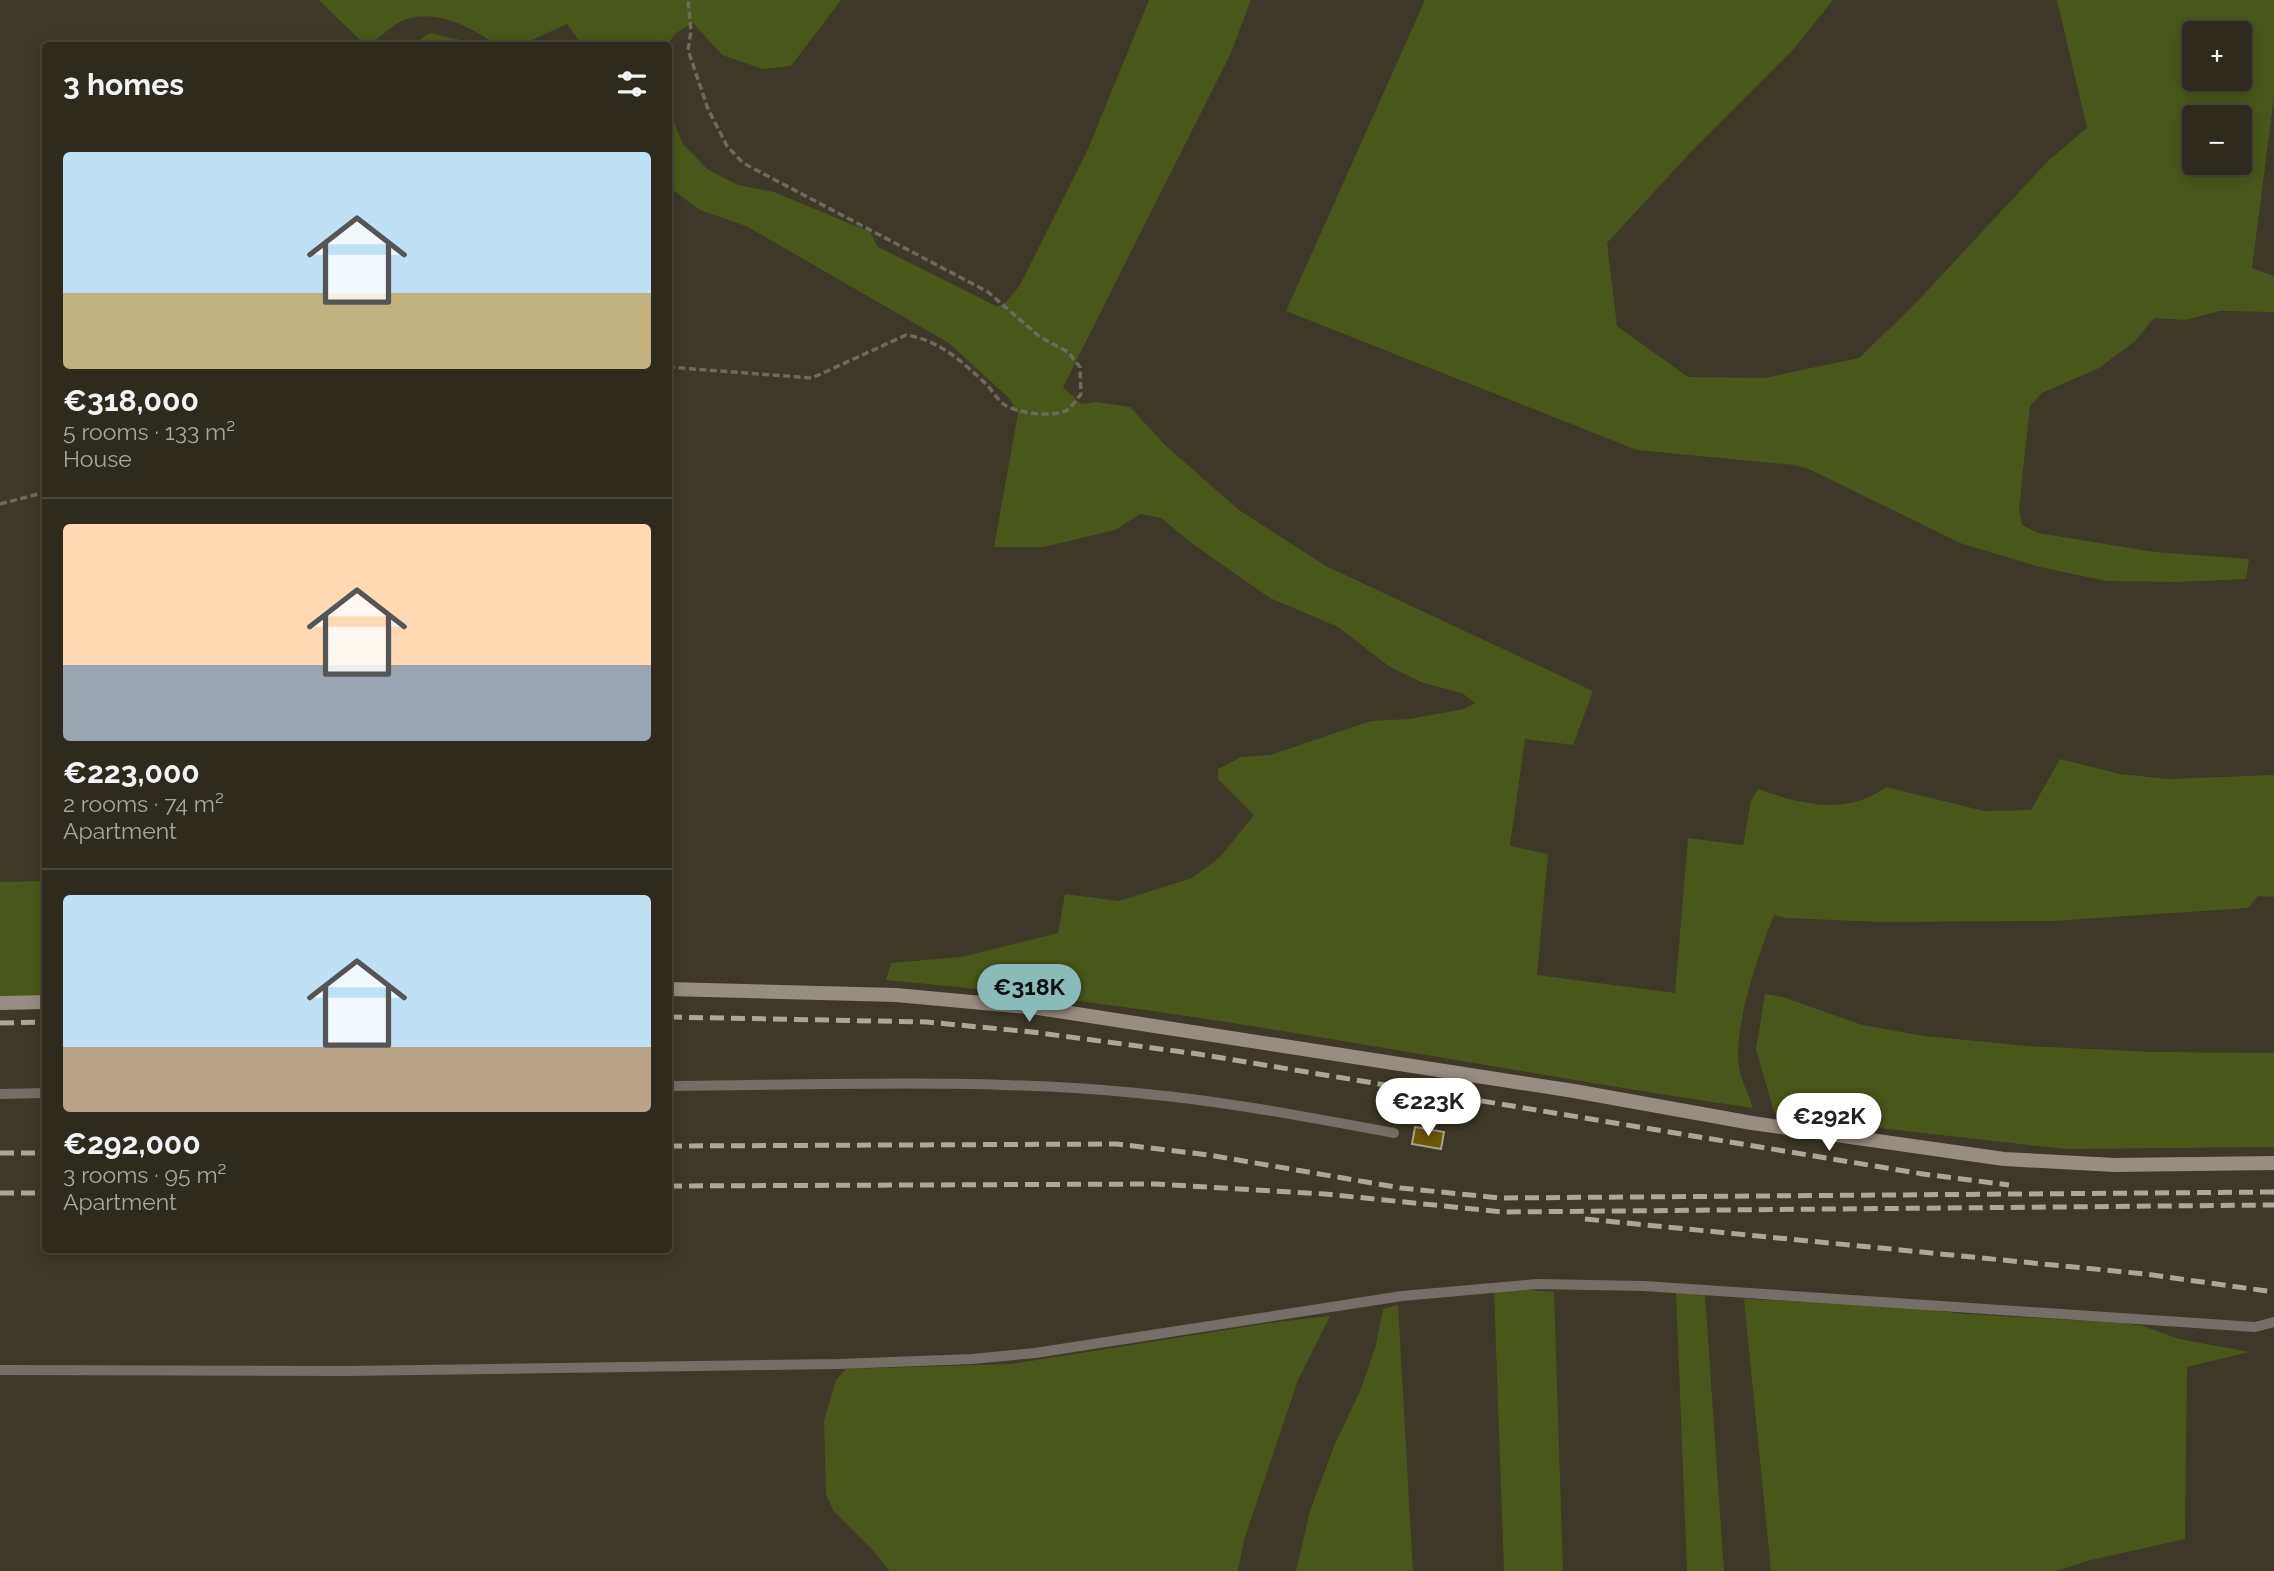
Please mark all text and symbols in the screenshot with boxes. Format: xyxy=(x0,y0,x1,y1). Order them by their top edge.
map controls xyxy=(2182,21,2252,175)
button: + xyxy=(2182,21,2252,91)
icon: filters xyxy=(613,65,651,103)
text: 3 homes xyxy=(63,67,184,102)
button: − xyxy=(2182,105,2252,175)
icon: home xyxy=(294,197,420,323)
text: €318,000 xyxy=(63,383,199,418)
text: 5 rooms · 133 m² xyxy=(63,418,235,445)
text: House xyxy=(63,445,132,472)
icon: home xyxy=(294,569,420,695)
text: €223,000 xyxy=(63,755,200,790)
text: 2 rooms · 74 m² xyxy=(63,790,224,817)
text: Apartment xyxy=(63,817,177,844)
icon: home xyxy=(294,940,420,1066)
pin: €318K xyxy=(980,964,1078,1024)
text: €318K xyxy=(993,973,1065,1000)
pin: €223K xyxy=(1379,1078,1477,1138)
text: €223K xyxy=(1392,1087,1464,1114)
pin: €292K xyxy=(1780,1094,1878,1153)
text: €292K xyxy=(1792,1102,1866,1129)
text: €292,000 xyxy=(63,1126,201,1161)
text: 3 rooms · 95 m² xyxy=(63,1161,226,1188)
text: Apartment xyxy=(63,1188,177,1215)

